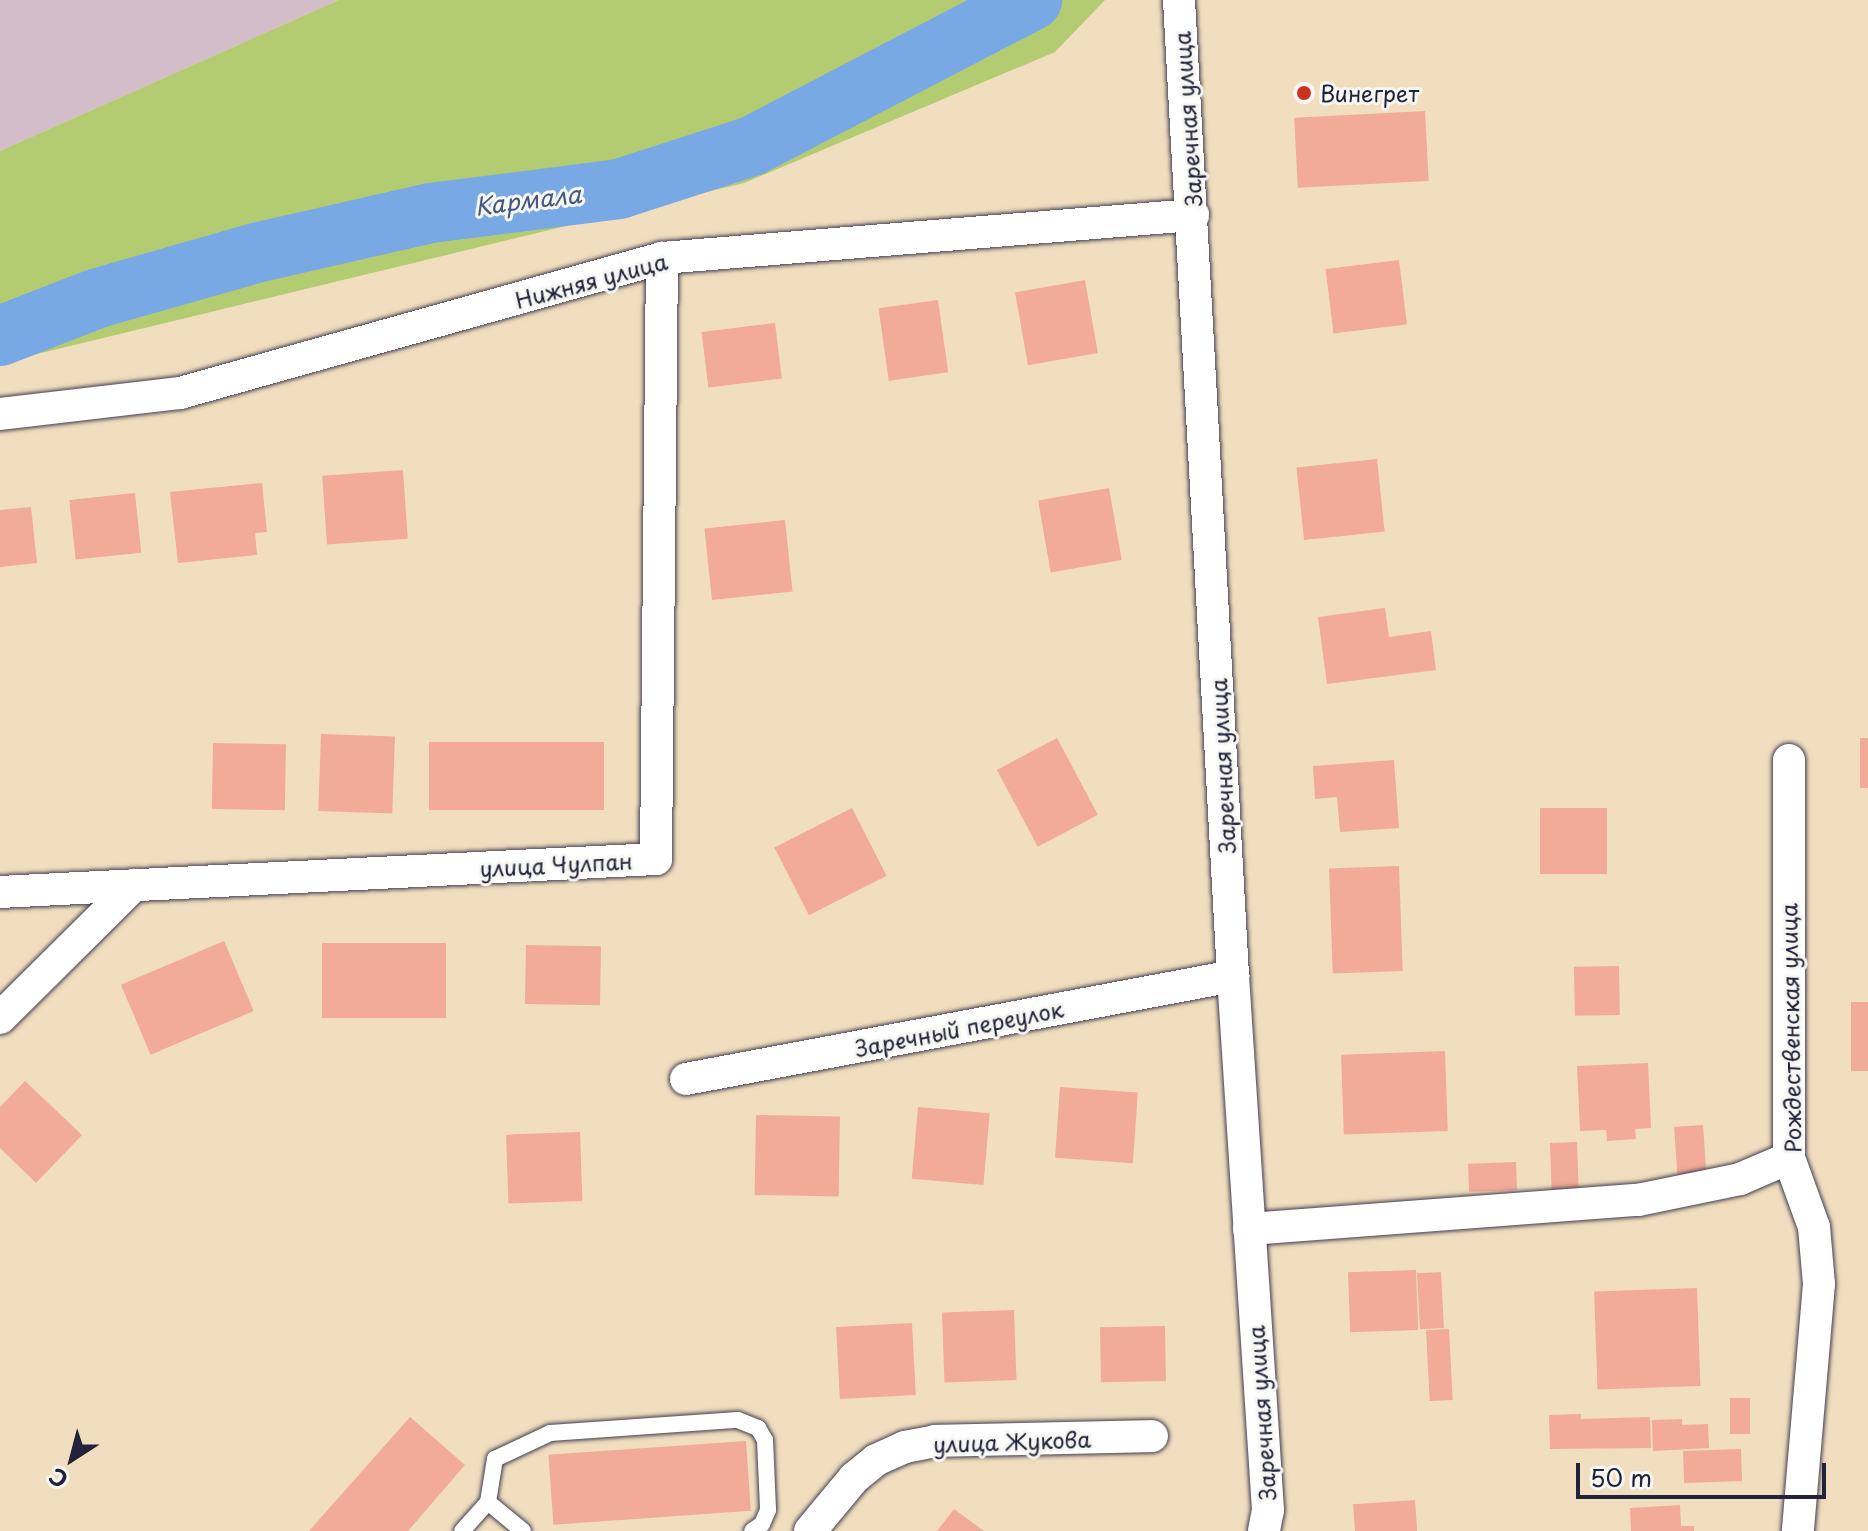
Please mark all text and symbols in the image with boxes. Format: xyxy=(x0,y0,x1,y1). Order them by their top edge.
street label: Заречная улица xyxy=(1168,30,1206,208)
place label: Винегрет xyxy=(1320,80,1419,106)
marker: Винегрет xyxy=(1295,84,1313,102)
water label: Кармала xyxy=(473,179,583,221)
street label: Нижняя улица xyxy=(511,247,671,313)
street label: Заречная улица xyxy=(1204,677,1240,855)
street label: улица Чулпан xyxy=(478,847,634,881)
street label: Рождественская улица xyxy=(1775,902,1805,1154)
street label: Заречный переулок xyxy=(853,995,1065,1061)
street label: Заречная улица xyxy=(1242,1324,1280,1502)
north arrow xyxy=(32,1419,112,1499)
street label: улица Жукова xyxy=(932,1425,1092,1457)
scale bar xyxy=(1580,1447,1830,1497)
text: 50 m xyxy=(1590,1459,1652,1495)
text: С xyxy=(41,1461,74,1497)

